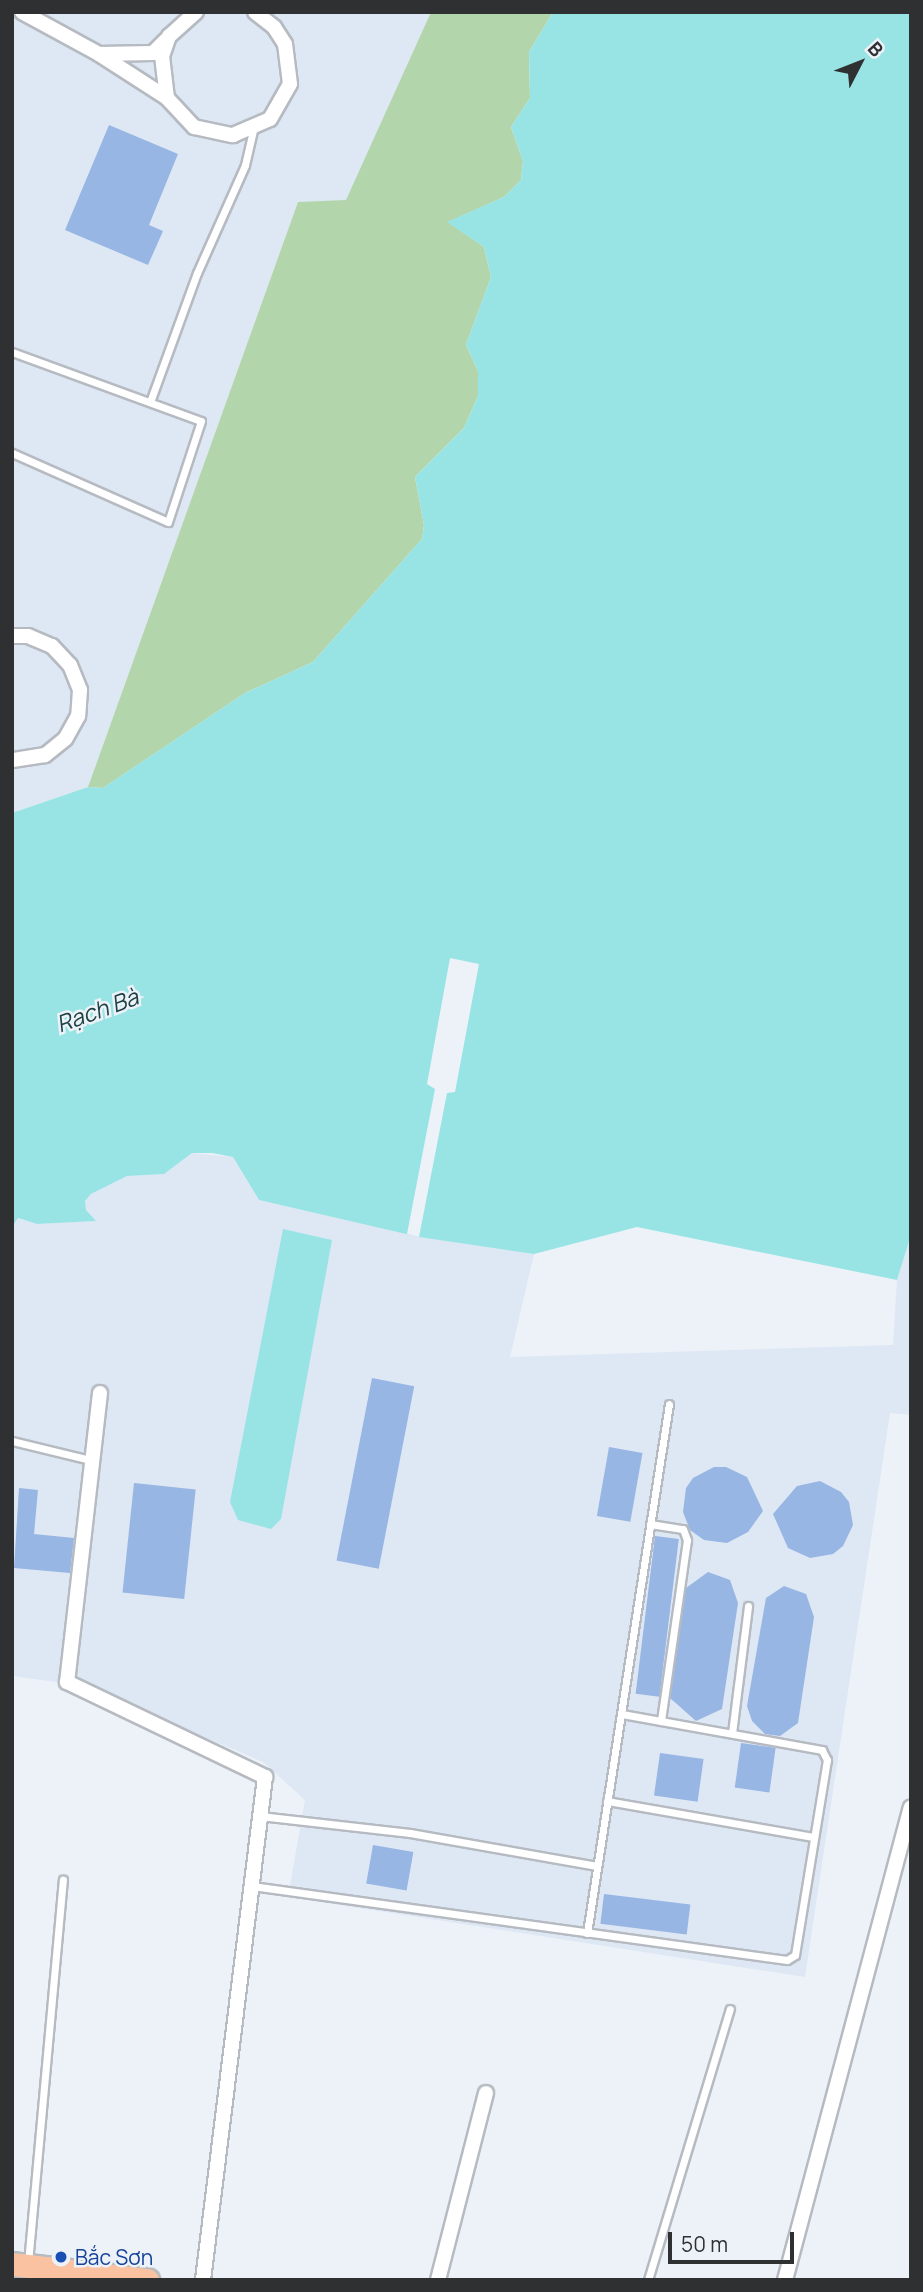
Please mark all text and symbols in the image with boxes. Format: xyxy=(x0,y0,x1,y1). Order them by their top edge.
north arrow xyxy=(825,28,895,98)
text: B xyxy=(862,36,889,62)
water label: Rạch Bà xyxy=(52,982,142,1038)
scale bar xyxy=(671,2218,797,2262)
text: 50 m xyxy=(681,2230,728,2258)
place label: Bắc Sơn xyxy=(75,2244,153,2270)
marker: Bắc Sơn xyxy=(53,2249,69,2265)

